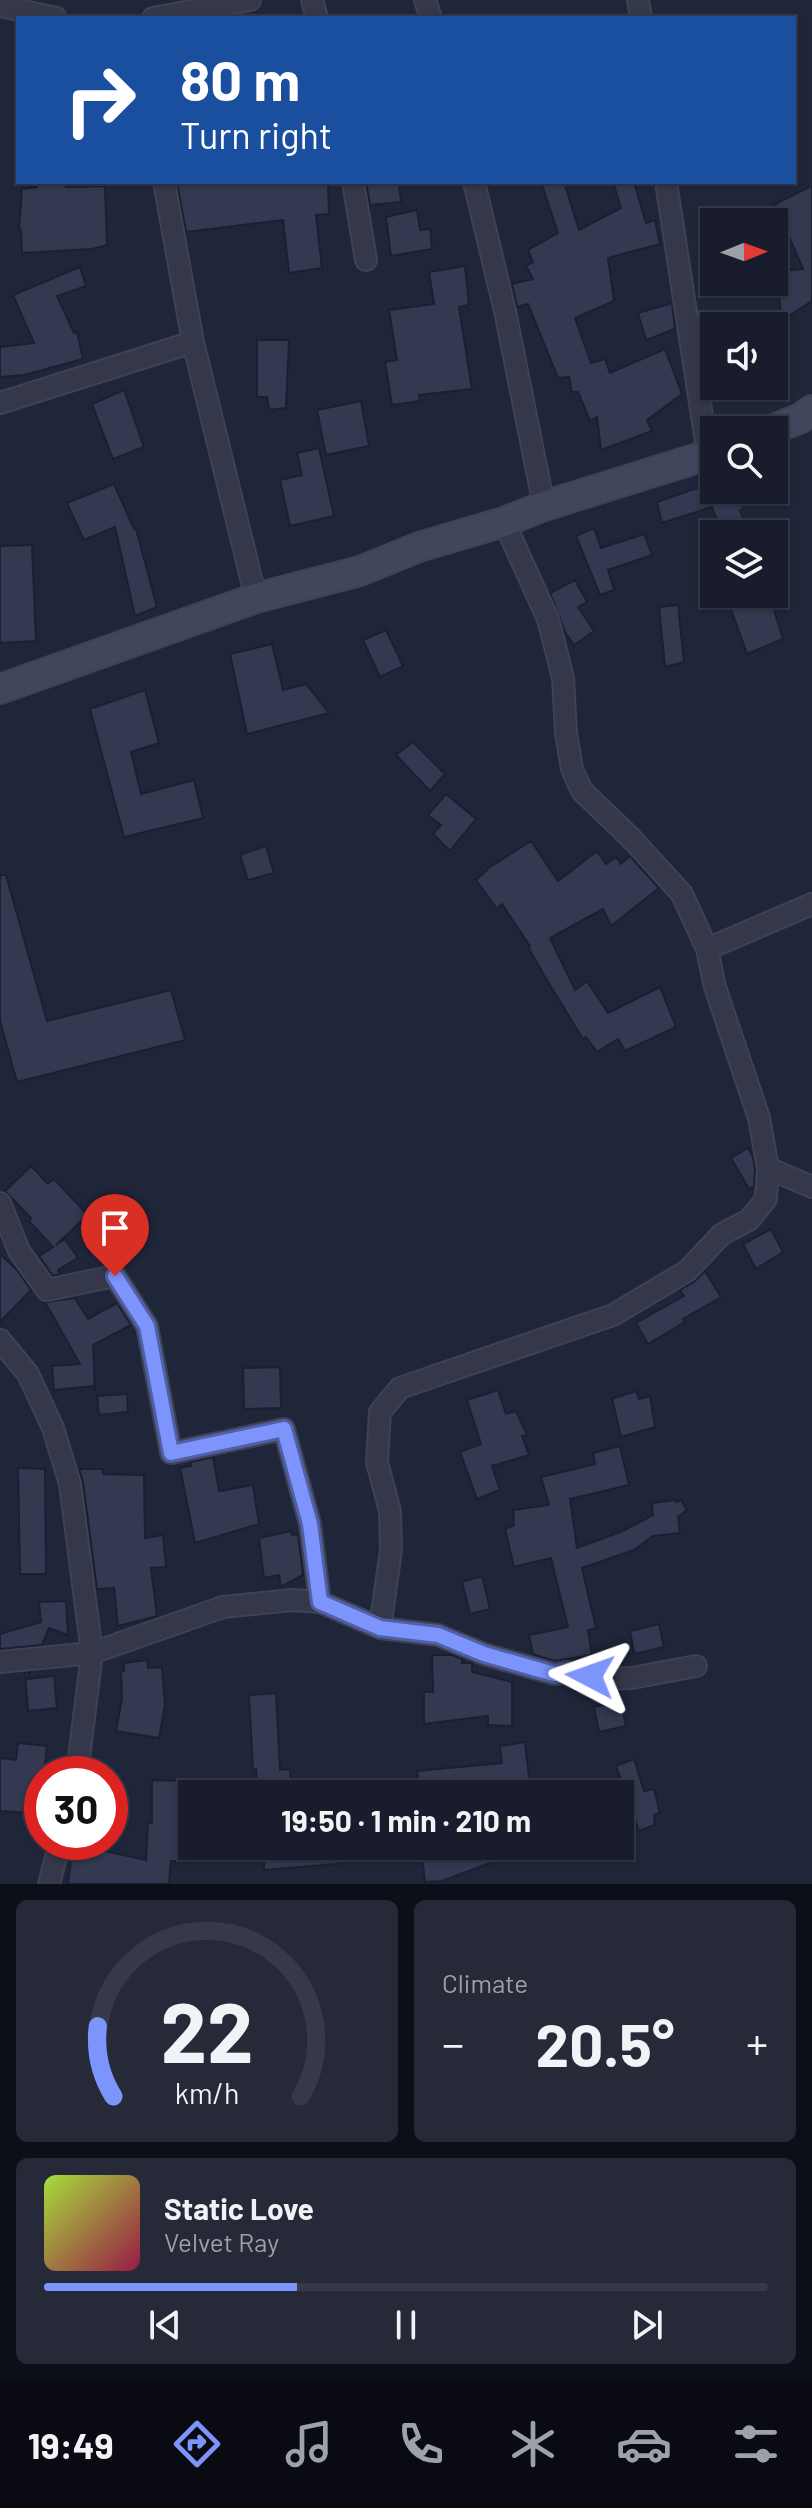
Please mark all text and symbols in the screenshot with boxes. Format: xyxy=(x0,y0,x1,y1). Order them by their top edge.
text: 80 m xyxy=(180,45,300,112)
icon: right xyxy=(48,48,152,152)
text: Turn right xyxy=(180,113,332,156)
north arrow xyxy=(700,208,788,296)
map controls xyxy=(700,208,788,608)
button: sound xyxy=(700,312,788,400)
button: search xyxy=(700,416,788,504)
button: layers xyxy=(700,520,788,608)
pin xyxy=(81,1194,149,1276)
icon: arrive xyxy=(93,1206,137,1250)
position arrow xyxy=(548,1634,632,1718)
speed limit sign: 30 xyxy=(24,1756,128,1860)
text: 19:50 · 1 min · 210 m xyxy=(281,1802,531,1838)
text: Climate xyxy=(442,1967,528,1998)
text: 22 xyxy=(160,1980,254,2080)
text: 20.5° xyxy=(536,2007,674,2079)
text: − xyxy=(442,2016,464,2069)
text: + xyxy=(746,2016,768,2069)
text: km/h xyxy=(175,2075,239,2110)
text: Static Love xyxy=(164,2190,314,2226)
text: Velvet Ray xyxy=(164,2226,279,2257)
icon: previous xyxy=(143,2303,187,2347)
icon: pause xyxy=(384,2303,428,2347)
icon: next xyxy=(625,2303,669,2347)
icon: directions xyxy=(169,2416,225,2472)
icon: music xyxy=(281,2416,337,2472)
icon: phone xyxy=(393,2416,449,2472)
icon: climate xyxy=(505,2416,561,2472)
icon: car xyxy=(616,2416,672,2472)
icon: filters xyxy=(728,2416,784,2472)
text: 19:49 xyxy=(28,2423,114,2466)

